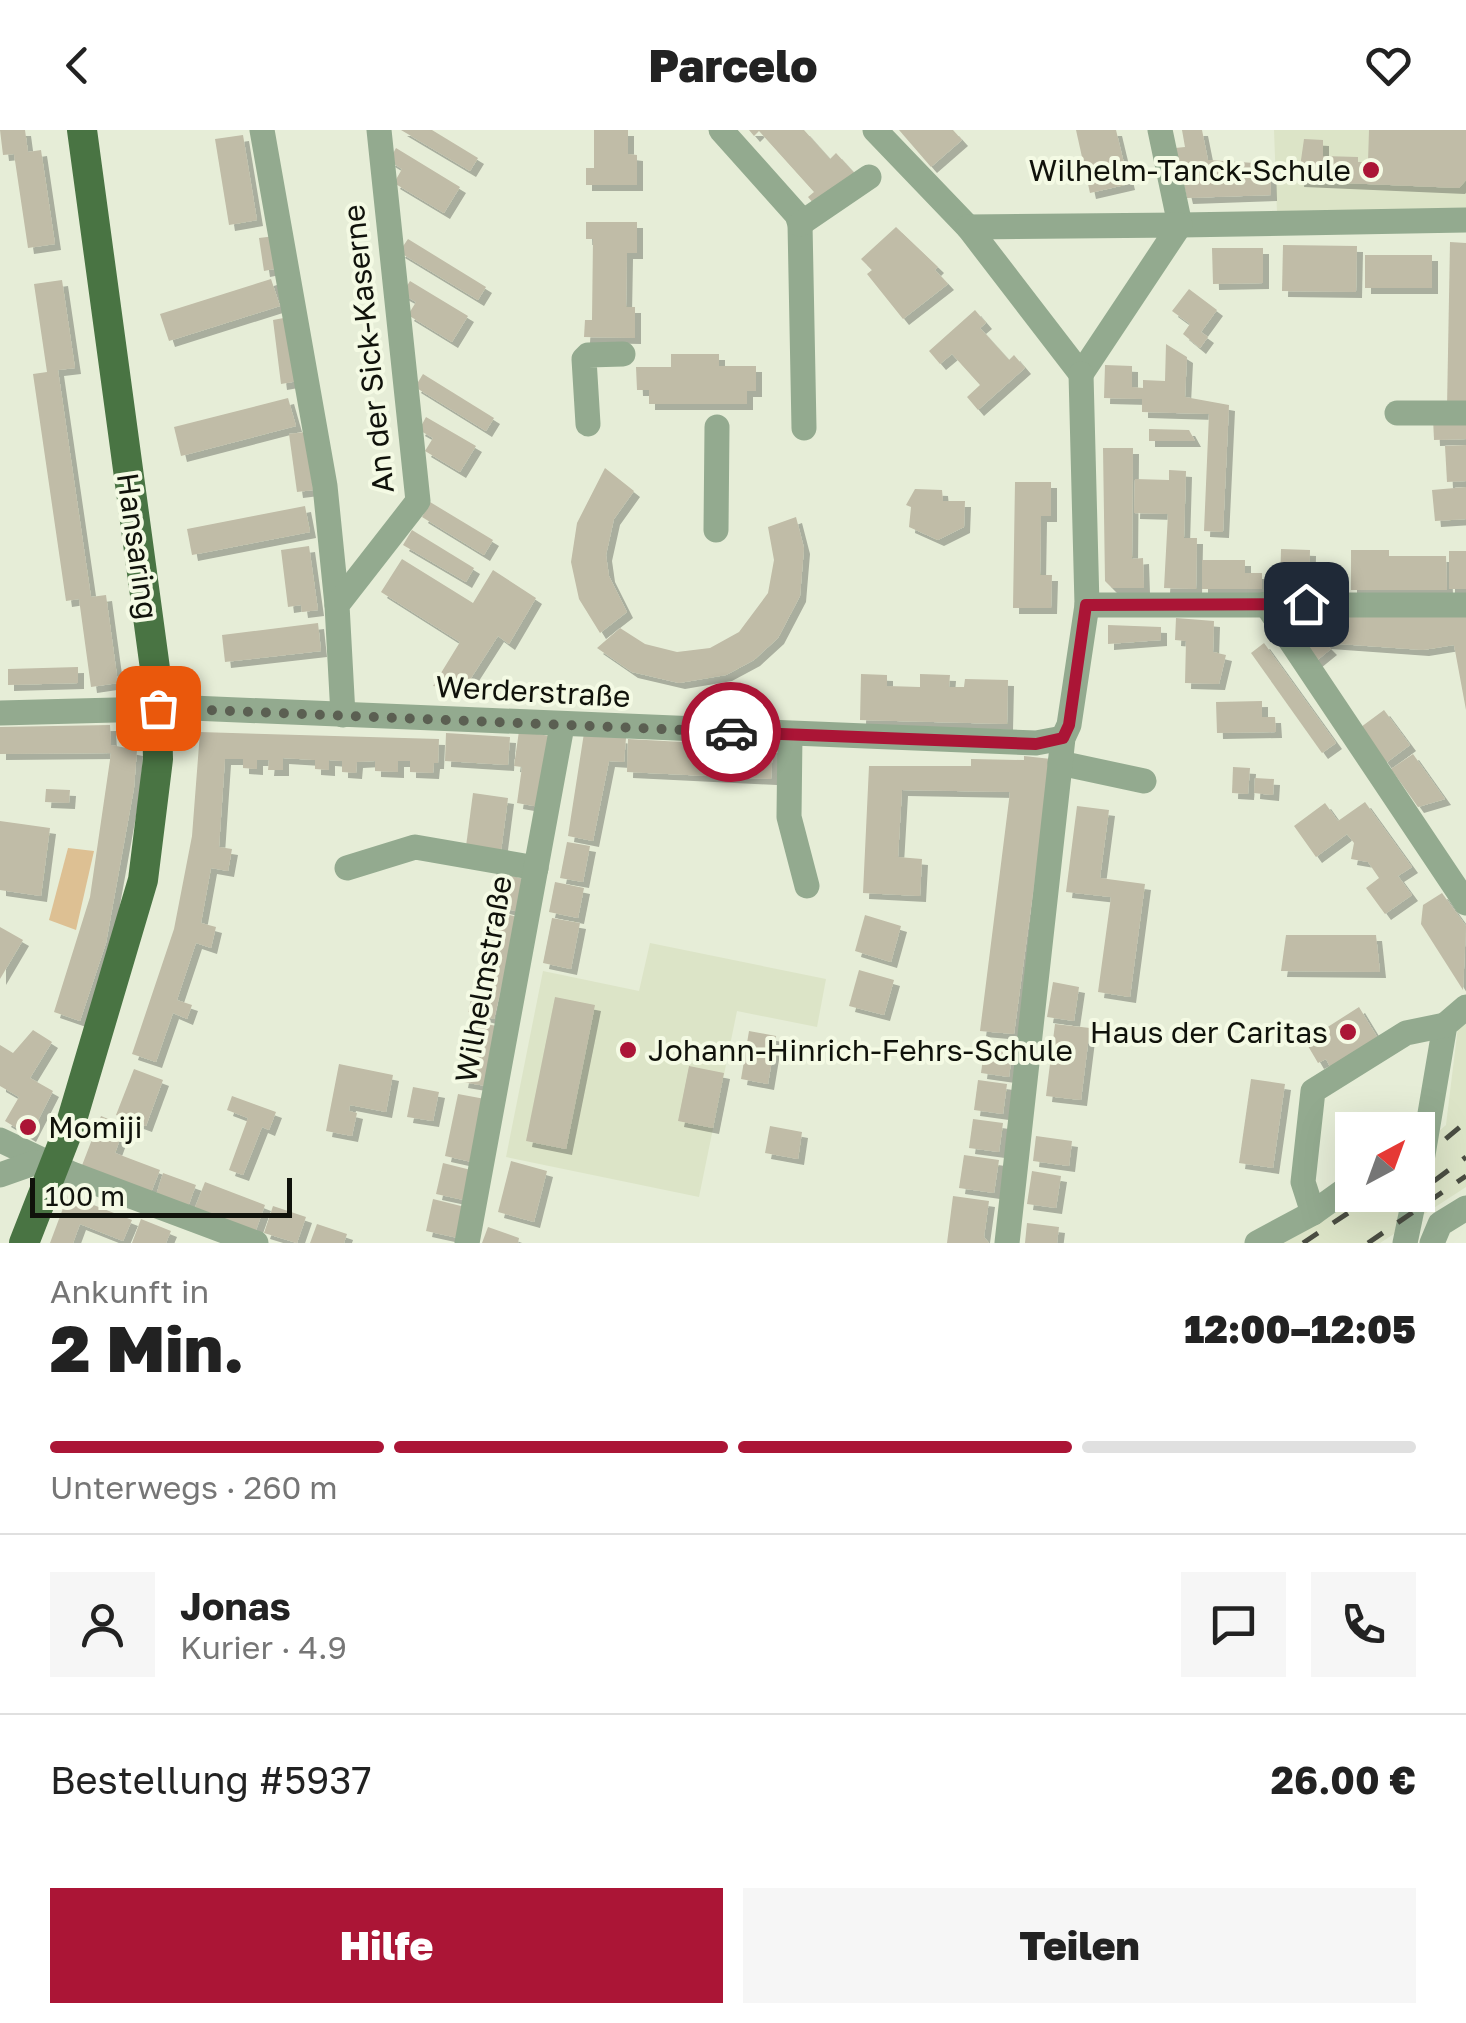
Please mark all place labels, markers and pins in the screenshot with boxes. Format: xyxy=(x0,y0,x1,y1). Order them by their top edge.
place label: Wilhelm-Tanck-Schule xyxy=(1028,152,1351,188)
marker: Wilhelm-Tanck-Schule xyxy=(1360,159,1382,181)
pin xyxy=(1264,562,1349,647)
pin xyxy=(116,666,201,751)
place label: Haus der Caritas xyxy=(1090,1014,1328,1050)
marker: Haus der Caritas xyxy=(1337,1021,1359,1043)
place label: Johann-Hinrich-Fehrs-Schule xyxy=(648,1032,1073,1068)
marker: Johann-Hinrich-Fehrs-Schule xyxy=(617,1039,639,1061)
place label: Momiji xyxy=(48,1109,142,1145)
marker: Momiji xyxy=(17,1116,39,1138)

